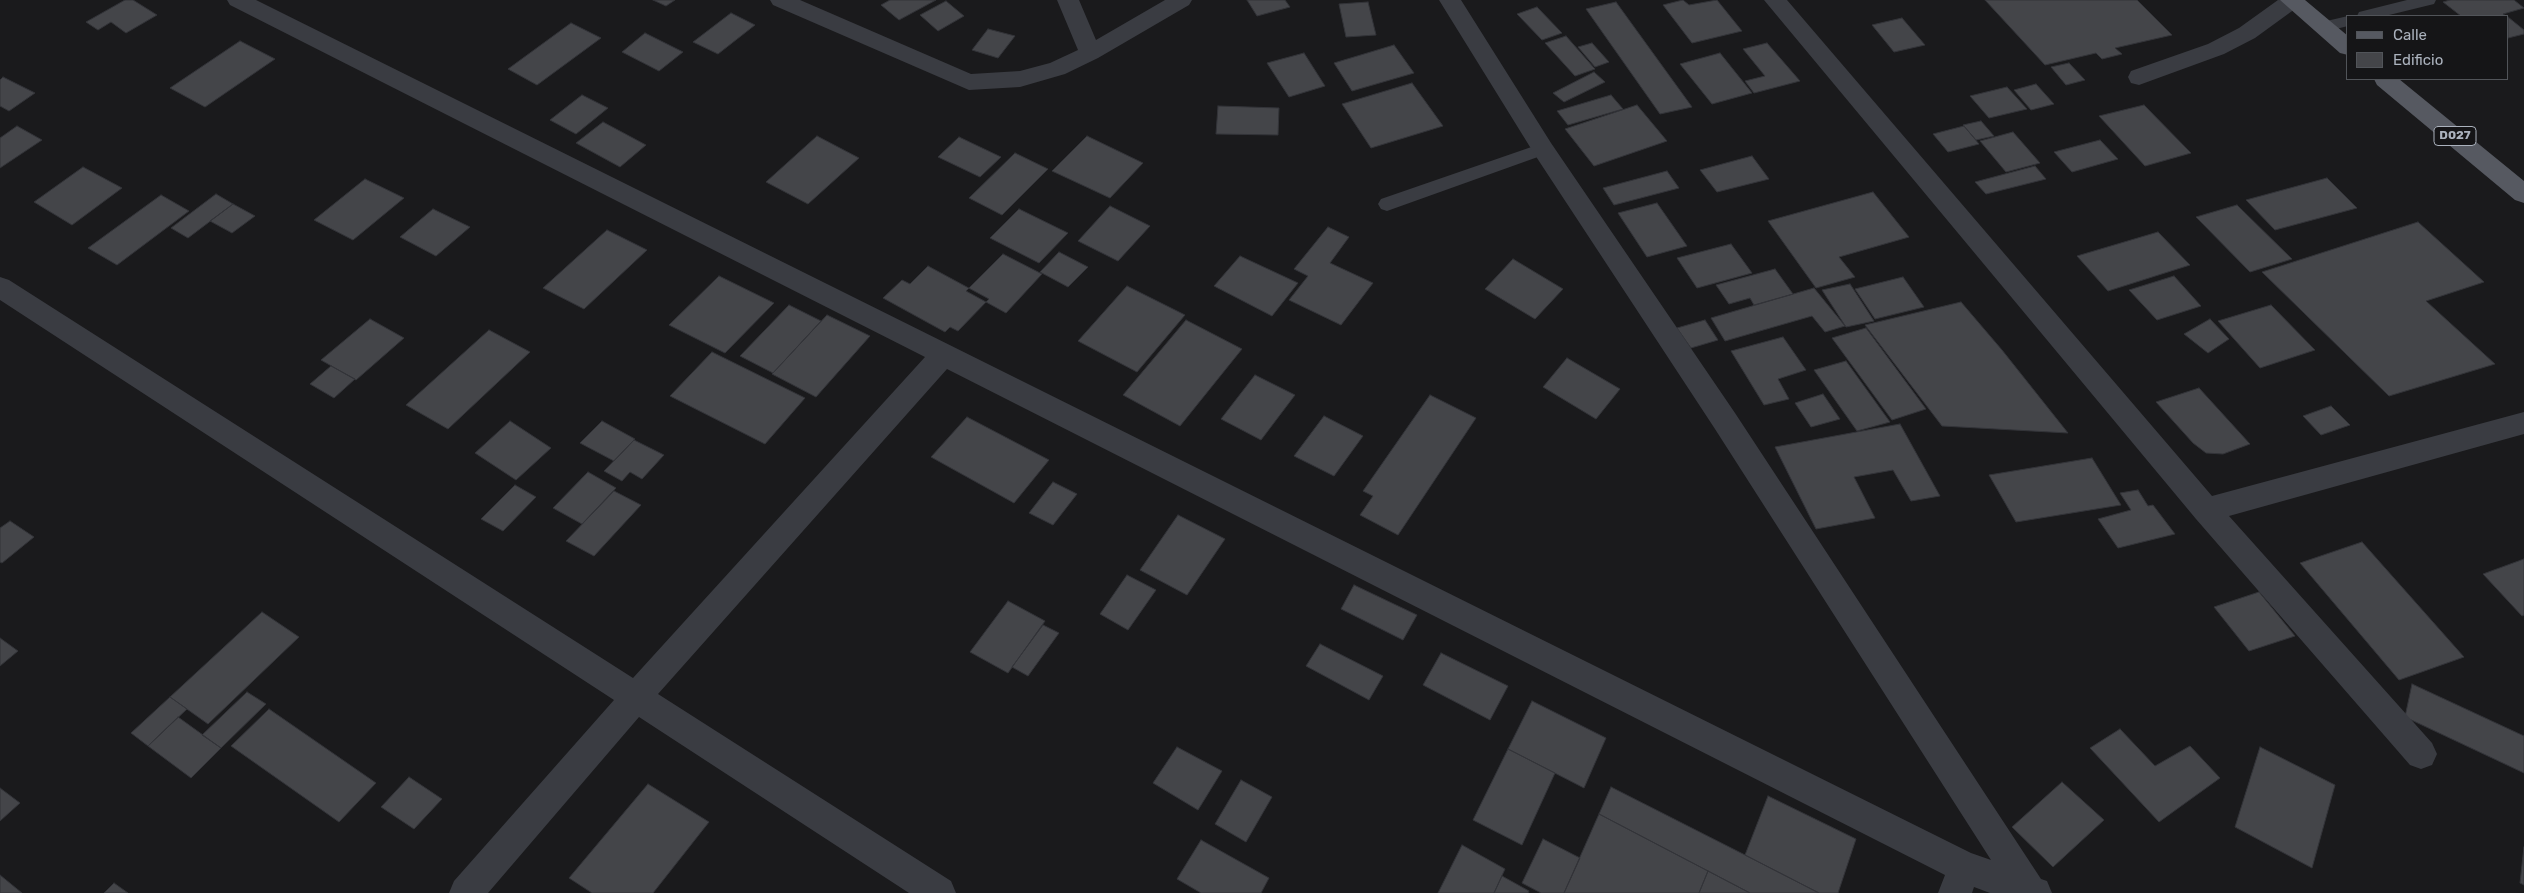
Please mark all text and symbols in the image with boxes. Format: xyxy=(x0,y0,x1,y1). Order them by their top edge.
legend xyxy=(2346,15,2509,80)
text: Calle xyxy=(2393,26,2427,44)
text: Edificio xyxy=(2393,51,2443,69)
road number: D027 xyxy=(2434,126,2476,146)

